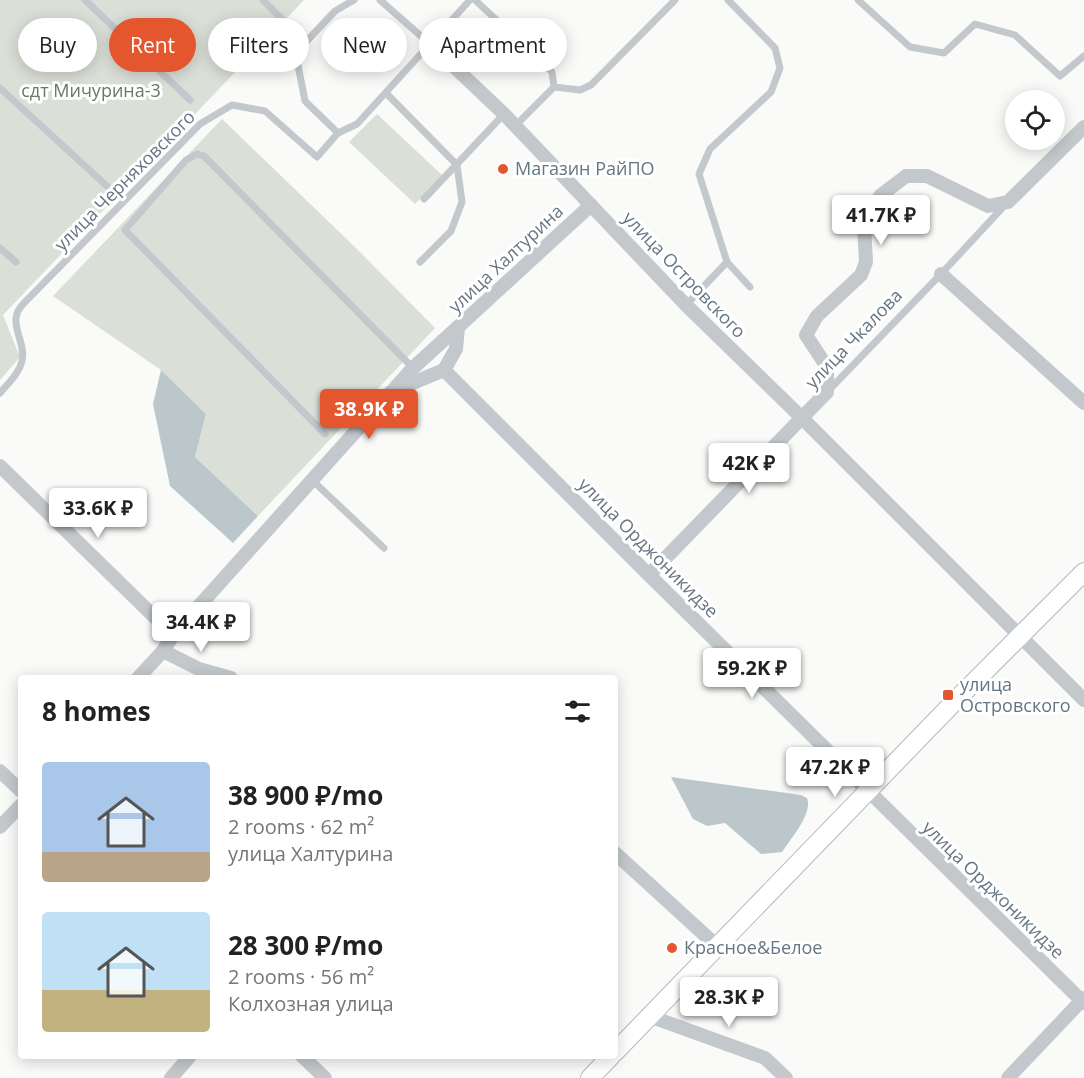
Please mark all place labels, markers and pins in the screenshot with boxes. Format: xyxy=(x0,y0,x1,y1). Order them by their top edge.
place label: Магазин РайПО xyxy=(515,156,655,180)
marker: Магазин РайПО xyxy=(496,162,510,176)
pin: 41.7K ₽ xyxy=(826,195,936,246)
pin: 38.9K ₽ xyxy=(314,389,424,440)
pin: 42K ₽ xyxy=(707,443,791,494)
pin: 33.6K ₽ xyxy=(43,488,153,539)
pin: 34.4K ₽ xyxy=(146,602,256,653)
pin: 59.2K ₽ xyxy=(697,648,807,699)
place label: улица Островского xyxy=(960,672,1071,717)
marker: улица Островского xyxy=(941,688,955,702)
pin: 47.2K ₽ xyxy=(780,747,890,798)
place label: Красное&Белое xyxy=(684,935,822,959)
marker: Красное&Белое xyxy=(665,941,679,955)
pin: 28.3K ₽ xyxy=(674,977,784,1028)

